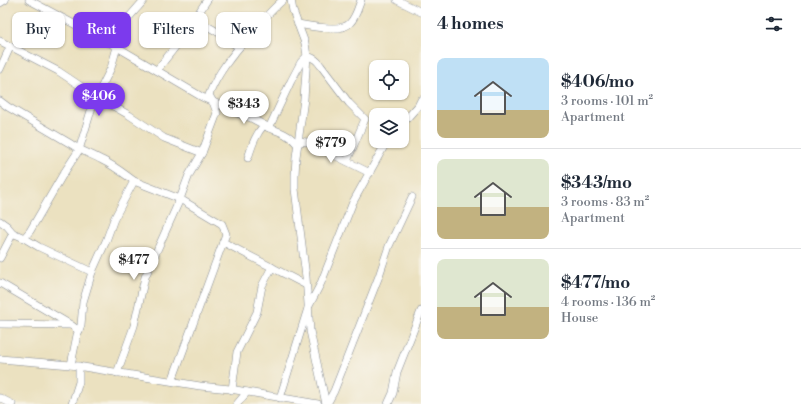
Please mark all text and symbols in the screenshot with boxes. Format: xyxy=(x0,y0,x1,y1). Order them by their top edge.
chip: Buy xyxy=(12,12,65,48)
chip: Rent xyxy=(73,12,131,48)
chip: Filters xyxy=(139,12,208,48)
chip: New xyxy=(216,12,271,48)
text: 4 homes xyxy=(437,13,504,35)
icon: filters xyxy=(763,13,785,35)
map controls xyxy=(369,60,409,148)
button: locate xyxy=(369,60,409,100)
text: $406/mo xyxy=(561,71,634,93)
icon: home xyxy=(469,74,517,122)
pin: $406 xyxy=(75,83,123,117)
text: $406 xyxy=(82,88,116,104)
pin: $343 xyxy=(220,91,268,125)
text: 3 rooms · 101 m² xyxy=(561,93,653,109)
text: $343 xyxy=(228,96,260,112)
button: layers xyxy=(369,108,409,148)
text: Apartment xyxy=(561,109,625,125)
pin: $779 xyxy=(307,130,355,164)
text: $779 xyxy=(316,135,346,151)
text: $343/mo xyxy=(561,172,632,194)
icon: home xyxy=(469,175,517,223)
text: 3 rooms · 83 m² xyxy=(561,194,649,210)
text: Apartment xyxy=(561,210,625,226)
pin: $477 xyxy=(110,247,158,281)
text: $477 xyxy=(118,252,150,268)
text: $477/mo xyxy=(561,272,630,294)
icon: home xyxy=(469,275,517,323)
text: 4 rooms · 136 m² xyxy=(561,294,655,310)
text: House xyxy=(561,310,598,326)

